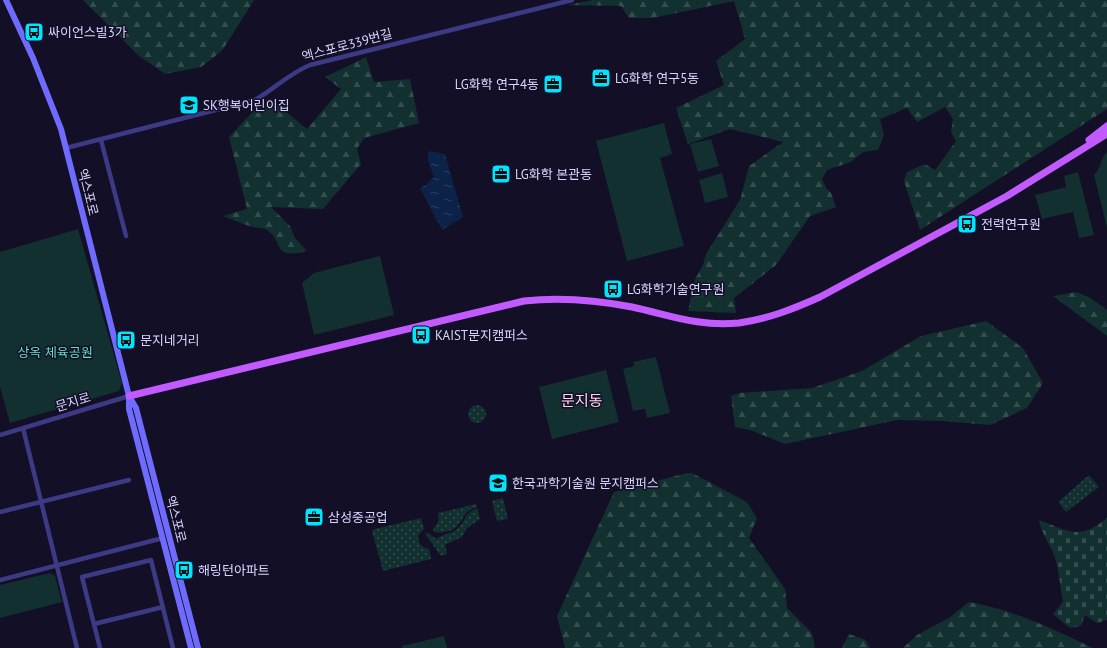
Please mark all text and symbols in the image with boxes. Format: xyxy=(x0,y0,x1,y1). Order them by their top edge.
bus stop icon: 싸이언스빌3가 xyxy=(23,21,45,43)
place label: 싸이언스빌3가 xyxy=(48,24,127,41)
street label: 엑스포로339번길 xyxy=(300,25,394,65)
office icon: LG화학 연구5동 xyxy=(590,67,612,89)
place label: LG화학 연구5동 xyxy=(615,70,699,87)
office icon: LG화학 연구4동 xyxy=(542,73,564,95)
place label: LG화학 연구4동 xyxy=(455,76,539,93)
school or university icon: SK행복어린이집 xyxy=(178,94,200,116)
place label: SK행복어린이집 xyxy=(203,97,290,114)
office icon: LG화학 본관동 xyxy=(490,163,512,185)
place label: LG화학 본관동 xyxy=(515,166,592,183)
street label: 엑스포로 xyxy=(74,167,102,217)
bus stop icon: 전력연구원 xyxy=(956,213,978,235)
place label: 전력연구원 xyxy=(981,216,1041,233)
bus stop icon: LG화학기술연구원 xyxy=(602,278,624,300)
place label: LG화학기술연구원 xyxy=(627,281,725,298)
bus stop icon: KAIST문지캠퍼스 xyxy=(410,324,432,346)
place label: KAIST문지캠퍼스 xyxy=(435,327,528,344)
bus stop icon: 문지네거리 xyxy=(115,329,137,351)
place label: 문지네거리 xyxy=(140,332,200,349)
park label: 상옥 체육공원 xyxy=(17,344,93,361)
street label: 문지로 xyxy=(53,389,93,415)
district label: 문지동 xyxy=(561,391,603,410)
school or university icon: 한국과학기술원 문지캠퍼스 xyxy=(487,472,509,494)
place label: 한국과학기술원 문지캠퍼스 xyxy=(512,475,659,492)
street label: 엑스포로 xyxy=(162,494,190,544)
office icon: 삼성중공업 xyxy=(303,506,325,528)
place label: 삼성중공업 xyxy=(328,509,388,526)
bus stop icon: 해링턴아파트 xyxy=(173,559,195,581)
place label: 해링턴아파트 xyxy=(198,562,270,579)

